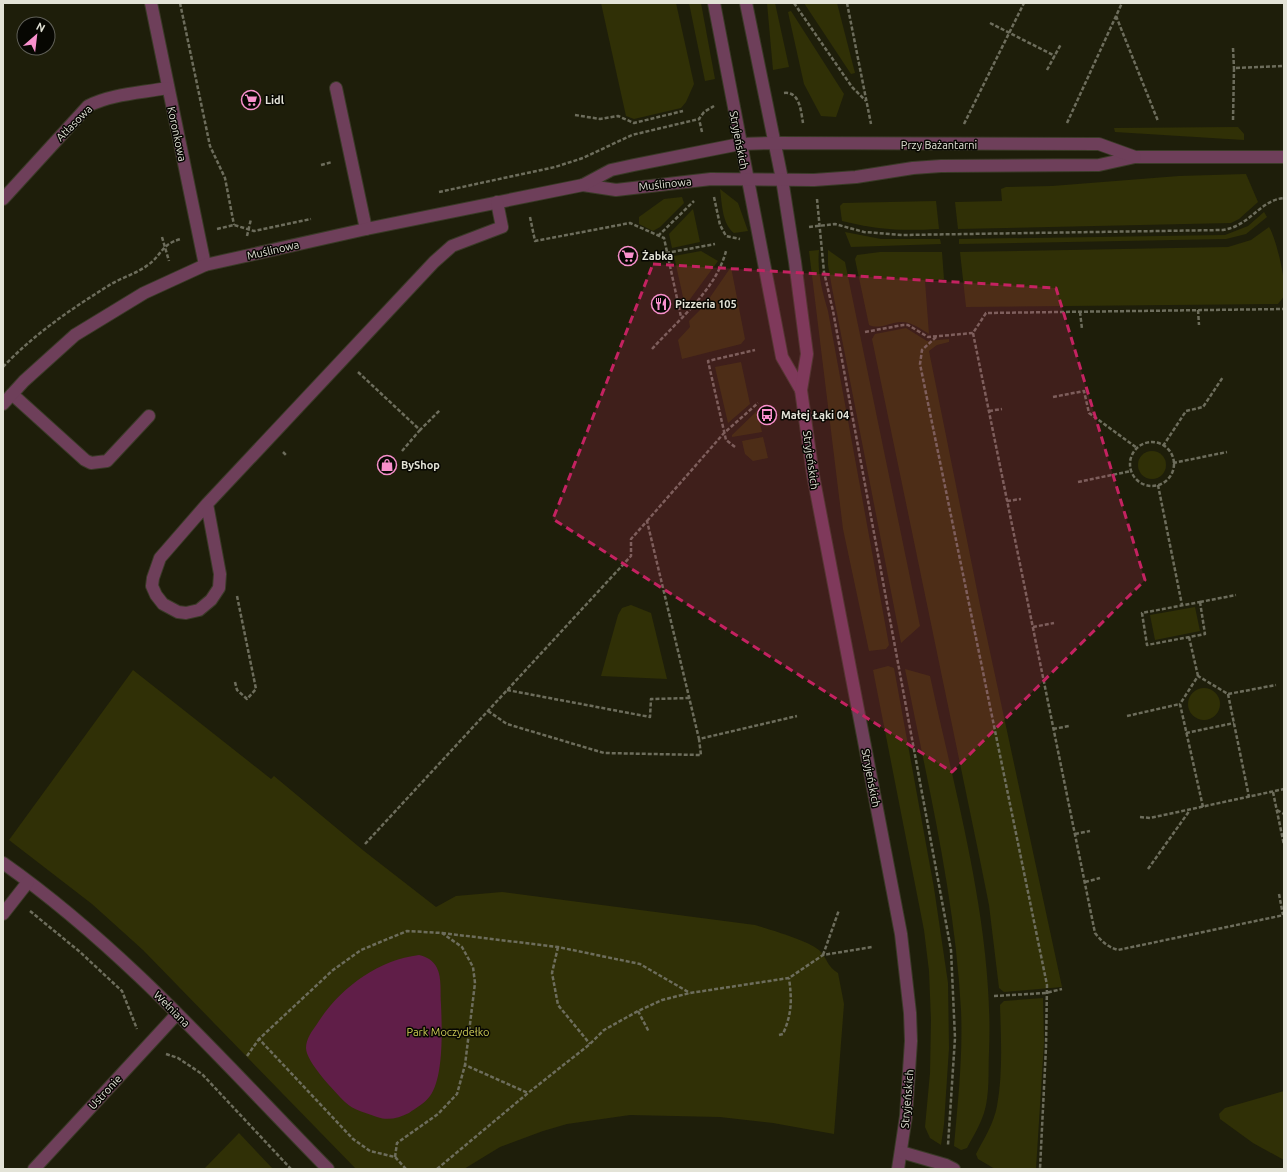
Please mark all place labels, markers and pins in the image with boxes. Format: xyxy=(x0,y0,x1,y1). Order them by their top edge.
supermarket icon: Lidl xyxy=(240,89,262,111)
place label: Lidl xyxy=(265,94,285,106)
supermarket icon: Żabka xyxy=(617,245,639,267)
place label: Żabka xyxy=(642,250,673,262)
restaurant icon: Pizzeria 105 xyxy=(650,293,672,315)
place label: Pizzeria 105 xyxy=(675,298,737,310)
bus stop icon: Małej Łąki 04 xyxy=(756,404,778,426)
place label: Małej Łąki 04 xyxy=(781,409,849,422)
shop icon: ByShop xyxy=(376,454,398,476)
place label: ByShop xyxy=(401,459,440,471)

